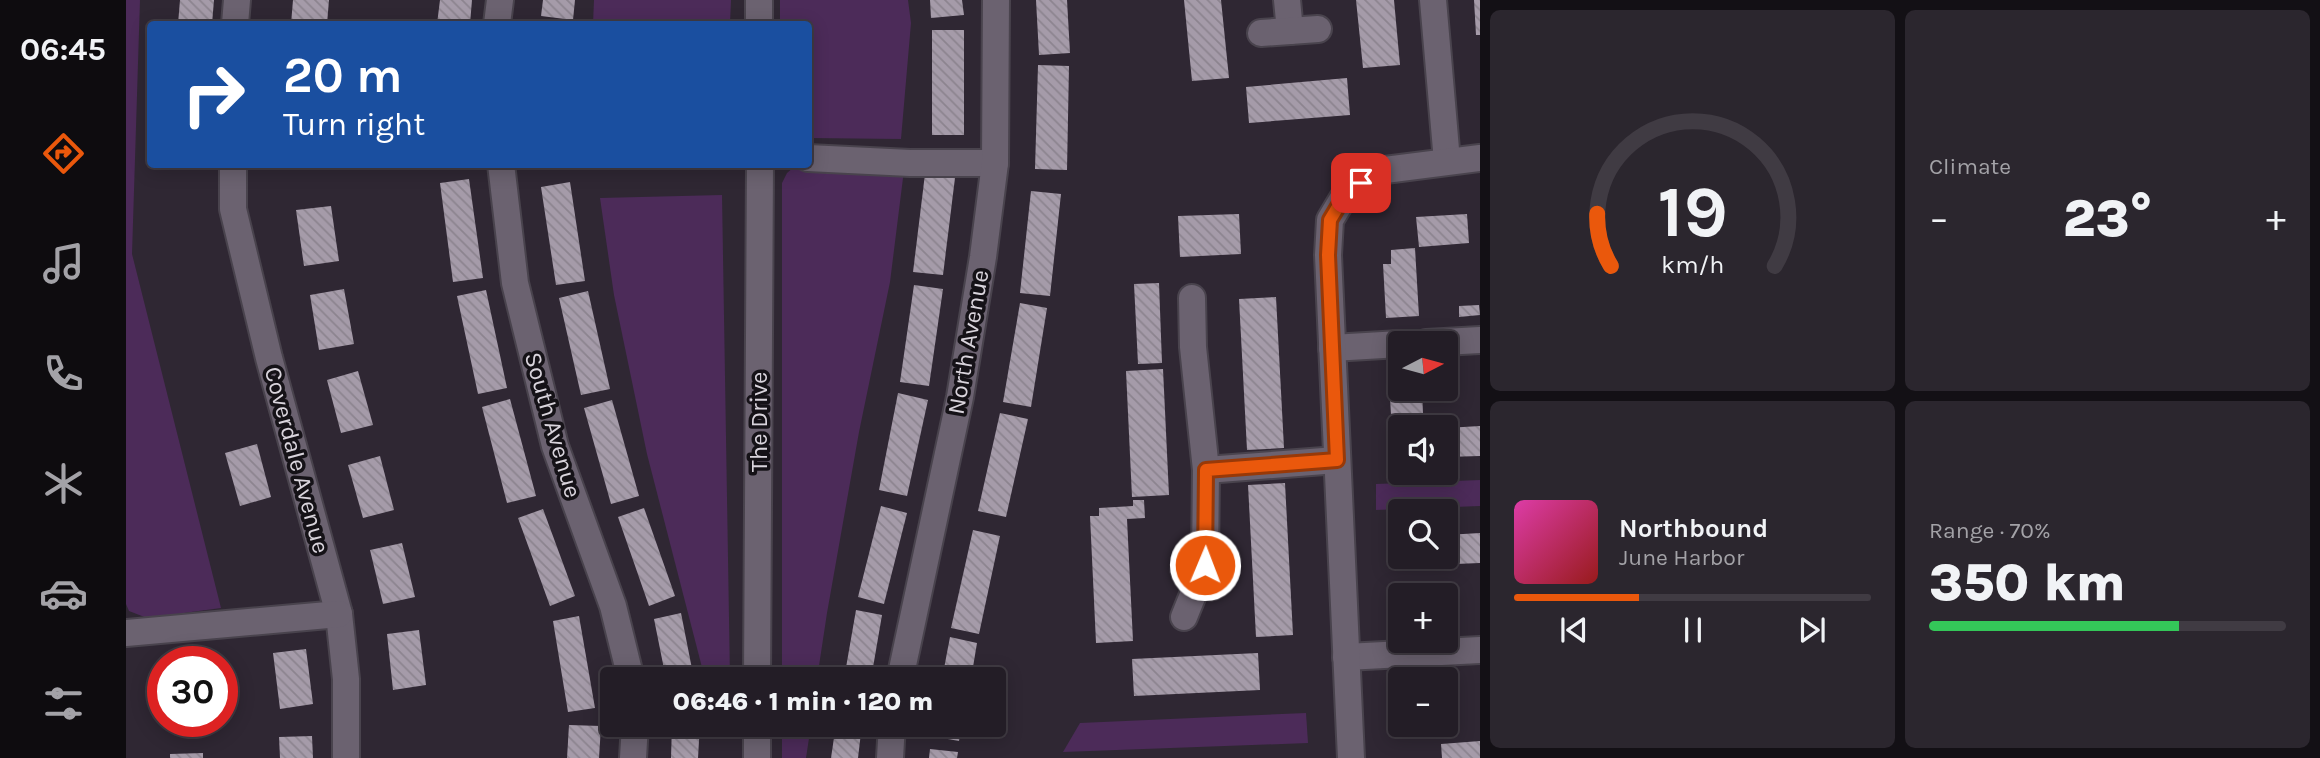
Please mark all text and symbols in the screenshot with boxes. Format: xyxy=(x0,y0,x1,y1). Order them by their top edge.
text: 06:45 xyxy=(20,31,106,68)
text: 20 m xyxy=(283,47,403,104)
icon: right xyxy=(168,49,259,140)
text: Turn right xyxy=(283,106,425,143)
icon: directions xyxy=(39,129,88,178)
pin xyxy=(1331,153,1391,213)
text: Climate xyxy=(1929,153,2011,180)
icon: arrive xyxy=(1342,164,1380,202)
text: 19 xyxy=(1657,170,1728,255)
text: 23° xyxy=(2063,188,2152,249)
text: − xyxy=(1929,196,1949,241)
text: + xyxy=(2266,196,2286,241)
icon: music xyxy=(39,239,88,288)
text: km/h xyxy=(1661,250,1724,279)
street label: North Avenue xyxy=(942,267,994,417)
north arrow xyxy=(1388,331,1458,401)
map controls xyxy=(1388,331,1458,737)
icon: phone xyxy=(39,349,88,398)
street label: South Avenue xyxy=(519,349,587,501)
street label: Coverdale Avenue xyxy=(259,364,335,556)
street label: The Drive xyxy=(745,372,773,472)
button: sound xyxy=(1388,415,1458,485)
icon: climate xyxy=(39,459,88,508)
button: search xyxy=(1388,499,1458,569)
text: Northbound xyxy=(1619,513,1768,544)
text: Range · 70% xyxy=(1929,517,2051,544)
position arrow xyxy=(1168,528,1242,602)
text: June Harbor xyxy=(1619,544,1744,571)
text: 350 km xyxy=(1929,552,2126,613)
icon: car xyxy=(39,569,88,618)
button: + xyxy=(1388,583,1458,653)
icon: previous xyxy=(1555,611,1593,649)
icon: pause xyxy=(1674,611,1712,649)
icon: next xyxy=(1793,611,1831,649)
speed limit sign: 30 xyxy=(147,646,238,737)
button: − xyxy=(1388,667,1458,737)
icon: filters xyxy=(39,679,88,728)
text: 06:46 · 1 min · 120 m xyxy=(673,686,933,717)

